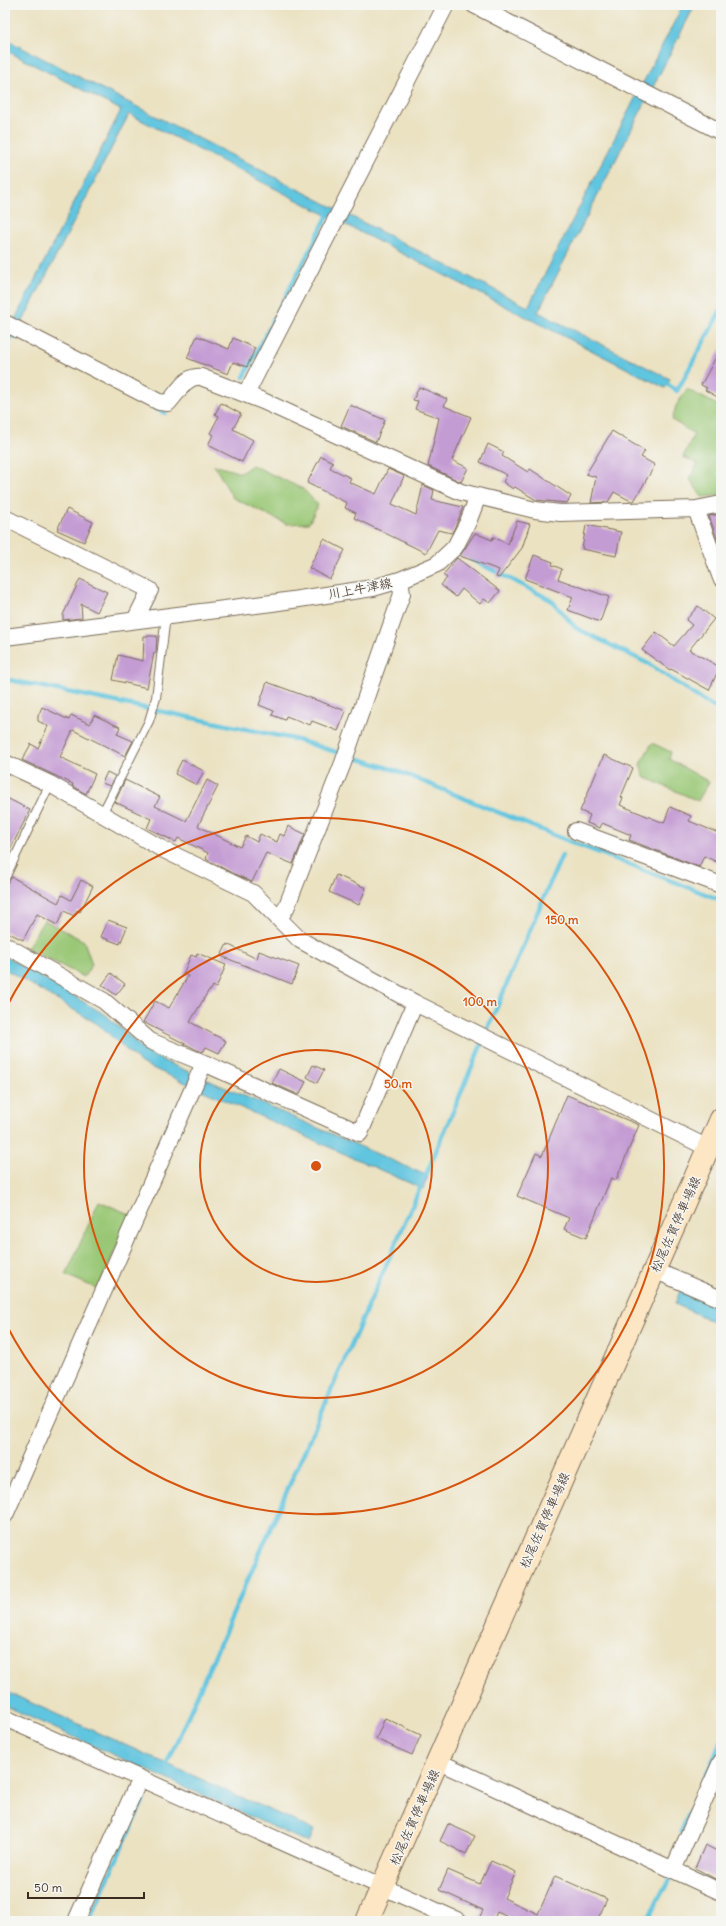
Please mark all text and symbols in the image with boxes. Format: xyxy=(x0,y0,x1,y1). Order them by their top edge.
street label: 川上牛津線 xyxy=(327,574,395,603)
text: 150 m xyxy=(546,912,579,927)
text: 100 m xyxy=(463,994,497,1009)
text: 50 m xyxy=(384,1076,413,1091)
centre of rings xyxy=(309,1159,323,1173)
street label: 松尾佐賀停車場線 xyxy=(647,1172,705,1275)
street label: 松尾佐賀停車場線 xyxy=(516,1468,574,1571)
street label: 松尾佐賀停車場線 xyxy=(386,1765,444,1868)
scale bar xyxy=(28,1874,144,1900)
text: 50 m xyxy=(34,1880,63,1895)

